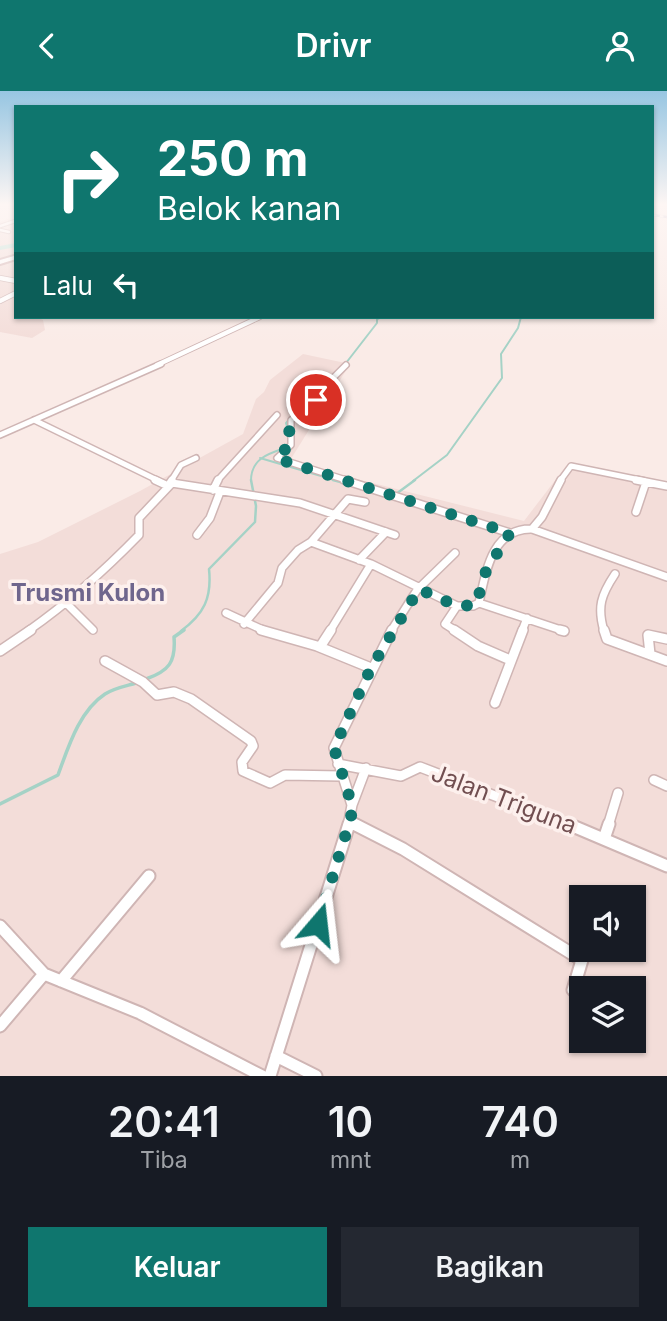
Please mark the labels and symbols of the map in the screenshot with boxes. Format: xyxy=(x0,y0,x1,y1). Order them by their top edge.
pin xyxy=(286,370,346,430)
district label: Trusmi Kulon xyxy=(11,578,165,607)
street label: Jalan Triguna xyxy=(427,758,581,840)
position arrow xyxy=(281,887,355,961)

